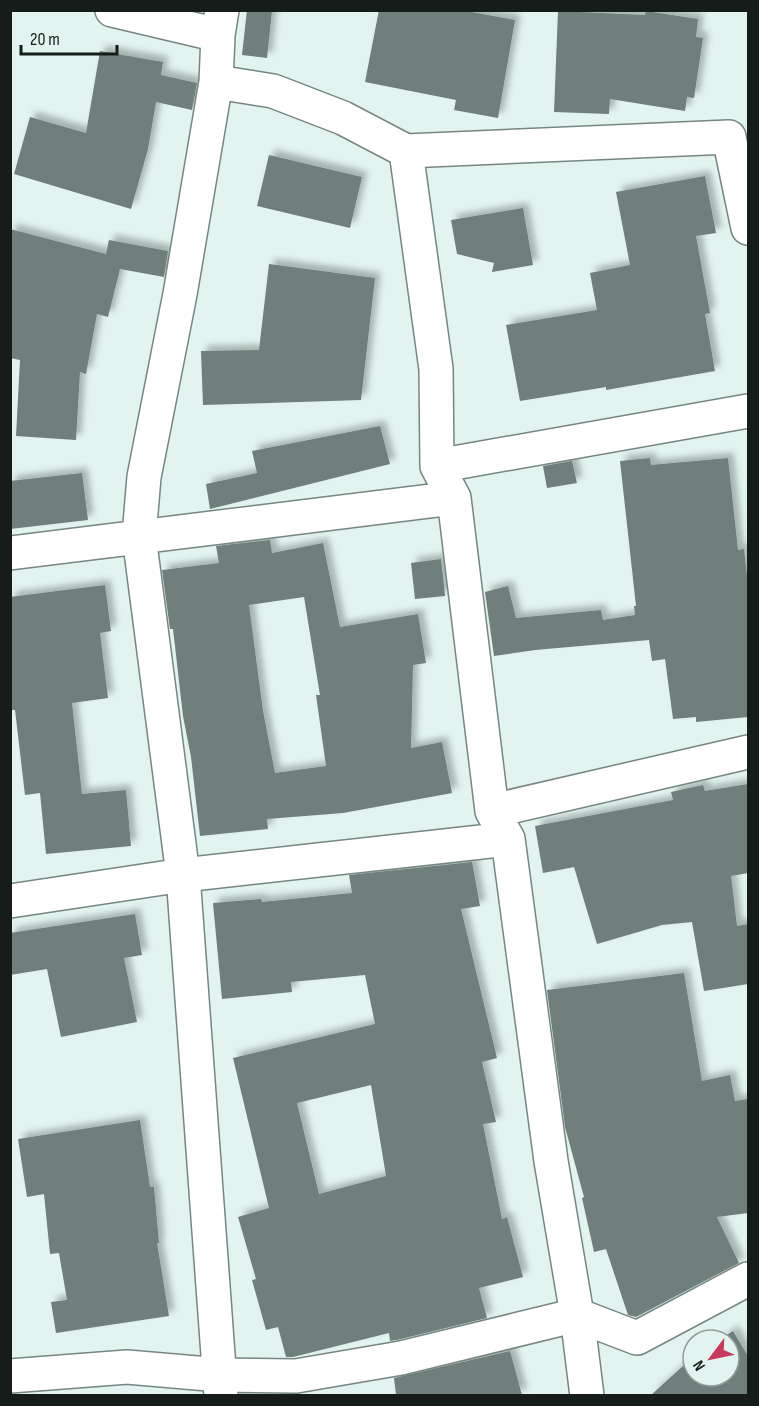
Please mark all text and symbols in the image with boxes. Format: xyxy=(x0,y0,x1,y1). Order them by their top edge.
scale bar xyxy=(21,18,117,56)
text: 20 m xyxy=(30,29,60,50)
north arrow xyxy=(681,1328,741,1388)
text: N xyxy=(689,1356,710,1374)

